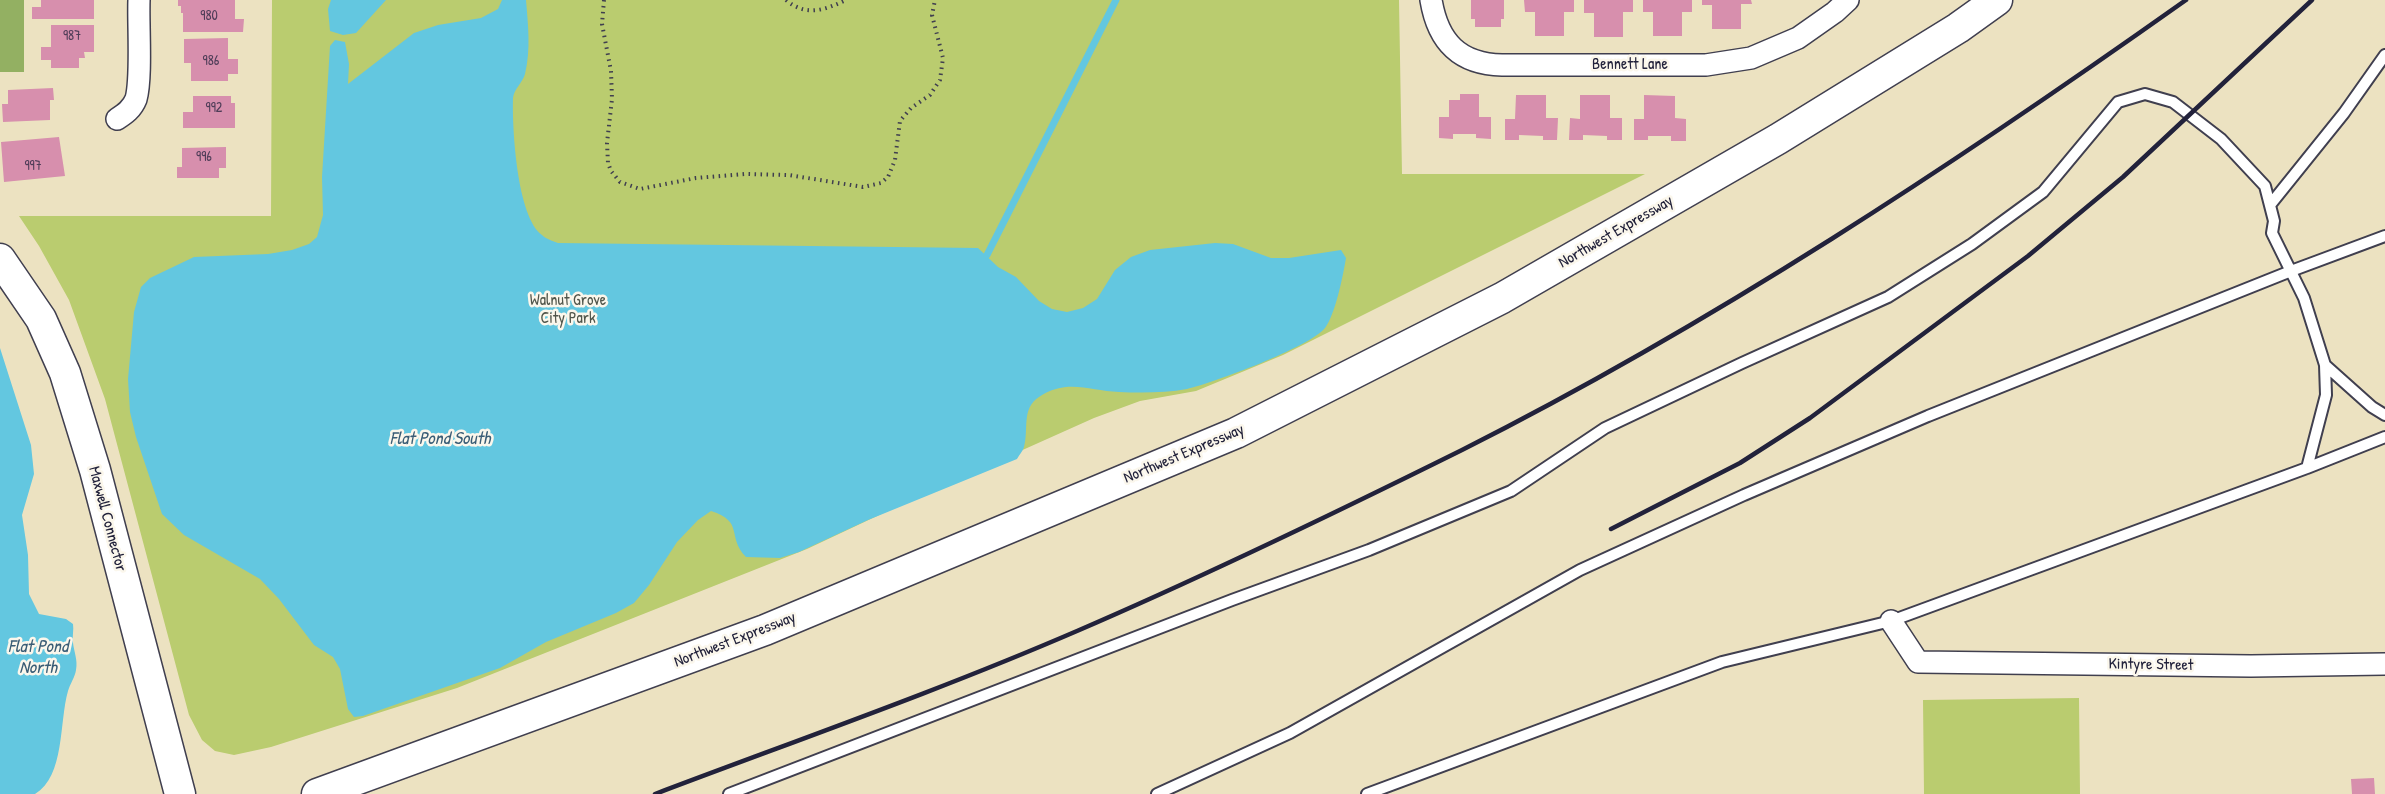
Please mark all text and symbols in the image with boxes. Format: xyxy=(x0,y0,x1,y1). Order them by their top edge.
house number: 980 xyxy=(200,8,218,24)
house number: 987 xyxy=(63,28,81,44)
house number: 986 xyxy=(203,53,219,69)
street label: Bennett Lane xyxy=(1592,55,1668,75)
house number: 992 xyxy=(206,100,222,116)
house number: 996 xyxy=(196,149,212,165)
house number: 997 xyxy=(24,158,42,174)
street label: Northwest Expressway xyxy=(1555,191,1677,273)
park label: Walnut Grove City Park xyxy=(530,291,606,329)
street label: Northwest Expressway xyxy=(1121,420,1247,488)
water label: Flat Pond South xyxy=(390,428,490,450)
street label: Maxwell Connector xyxy=(84,465,130,573)
street label: Northwest Expressway xyxy=(671,608,799,672)
water label: Flat Pond North xyxy=(8,636,68,678)
street label: Kintyre Street xyxy=(2108,655,2194,675)

